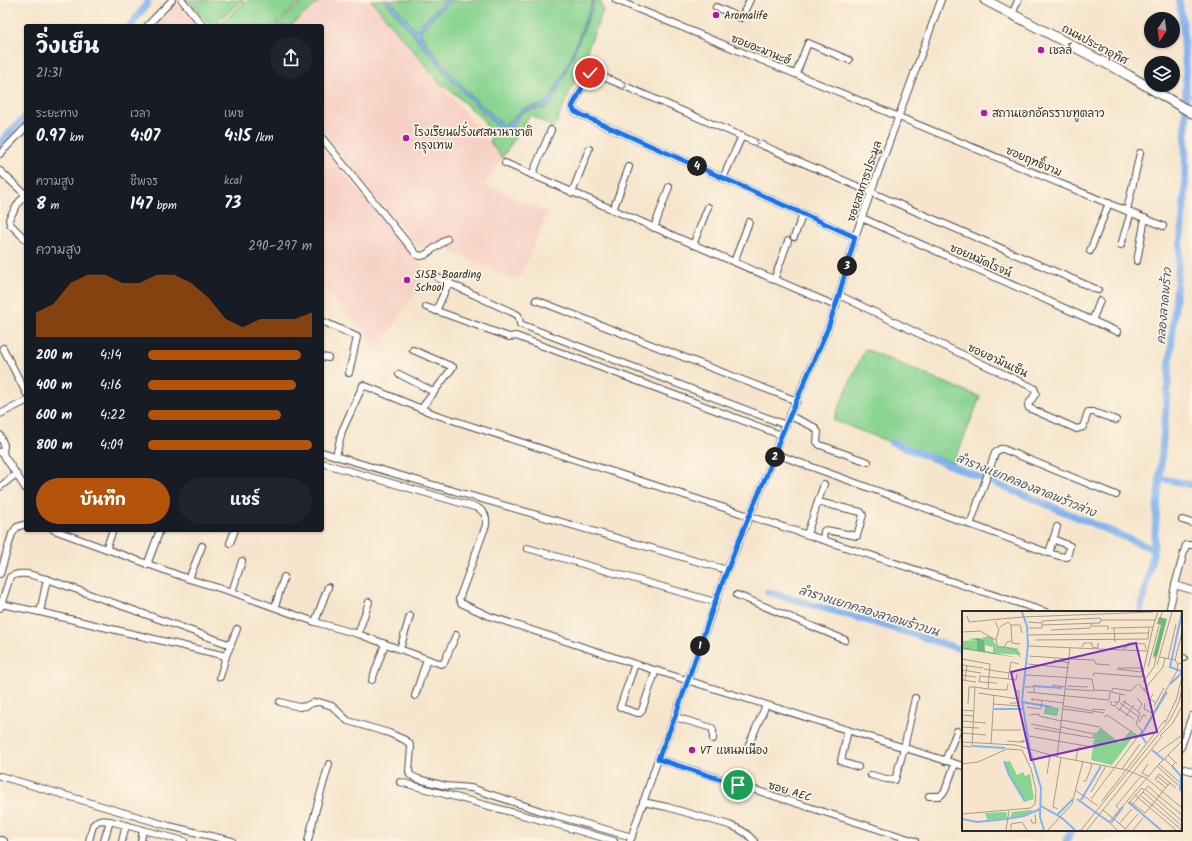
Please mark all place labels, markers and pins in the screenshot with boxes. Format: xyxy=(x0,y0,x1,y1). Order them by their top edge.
place label: Aromalife xyxy=(724,7,768,25)
marker: Aromalife xyxy=(711,10,721,20)
place label: เชลล์ xyxy=(1049,42,1072,60)
marker: เชลล์ xyxy=(1036,45,1046,55)
pin xyxy=(573,56,607,90)
place label: สถานเอกอัครราชทูตลาว xyxy=(992,105,1105,123)
marker: สถานเอกอัครราชทูตลาว xyxy=(979,108,989,118)
place label: โรงเรียนฝรั่งเศสนานาชาติ กรุงเทพ xyxy=(414,121,533,155)
marker: โรงเรียนฝรั่งเศสนานาชาติ กรุงเทพ xyxy=(401,133,411,143)
pin: 4 xyxy=(687,156,707,176)
pin: 3 xyxy=(837,256,857,276)
place label: SISB Boarding School xyxy=(415,266,482,297)
marker: SISB Boarding School xyxy=(402,275,412,285)
pin: 2 xyxy=(765,447,785,467)
pin: 1 xyxy=(690,636,710,656)
place label: VT แหนมเนือง xyxy=(700,742,768,760)
marker: VT แหนมเนือง xyxy=(687,745,697,755)
pin xyxy=(721,768,755,802)

